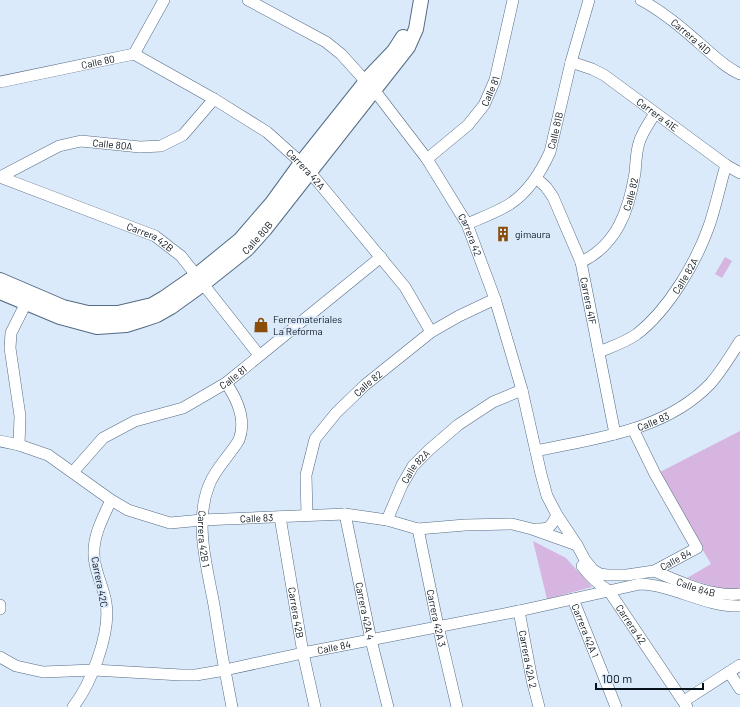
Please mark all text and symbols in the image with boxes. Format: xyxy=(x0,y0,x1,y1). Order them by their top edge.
street label: Carrera 41D xyxy=(669,16,713,57)
street label: Calle 80 xyxy=(80,52,116,71)
street label: Calle 81 xyxy=(478,75,502,108)
street label: Carrera 41E xyxy=(634,95,681,134)
street label: Calle 81B xyxy=(545,111,565,150)
street label: Calle 80A xyxy=(92,136,133,152)
street label: Carrera 42A xyxy=(284,146,328,192)
street label: Calle 82 xyxy=(620,177,640,212)
street label: Carrera 42 xyxy=(456,211,484,258)
street label: Calle 80B xyxy=(239,219,275,257)
street label: Carrera 42B xyxy=(125,220,176,254)
building icon: gimaura xyxy=(494,225,512,243)
place label: gimaura xyxy=(515,228,550,240)
street label: Calle 82A xyxy=(670,256,700,296)
street label: Carrera 41F xyxy=(578,276,599,326)
place label: Ferremateriales La Reforma xyxy=(273,313,342,337)
shop icon: Ferremateriales La Reforma xyxy=(252,316,270,334)
street label: Calle 81 xyxy=(217,363,249,392)
street label: Calle 82 xyxy=(351,368,384,399)
street label: Calle 83 xyxy=(636,409,671,433)
street label: Calle 82A xyxy=(398,447,432,485)
street label: Carrera 42B 1 xyxy=(196,510,213,568)
street label: Calle 83 xyxy=(240,511,274,524)
street label: Calle 84 xyxy=(658,546,693,573)
street label: Carrera 42C xyxy=(89,556,111,608)
street label: Calle 84B xyxy=(675,575,716,599)
street label: Carrera 42A 4 xyxy=(353,581,377,641)
street label: Carrera 42B xyxy=(286,586,306,639)
street label: Carrera 42A 3 xyxy=(425,588,449,648)
street label: Carrera 42A 1 xyxy=(569,602,602,659)
street label: Carrera 42 xyxy=(614,602,649,646)
street label: Carrera 42A 2 xyxy=(517,629,540,689)
street label: Calle 84 xyxy=(316,638,352,656)
scale bar xyxy=(596,665,703,691)
text: 100 m xyxy=(602,671,632,685)

